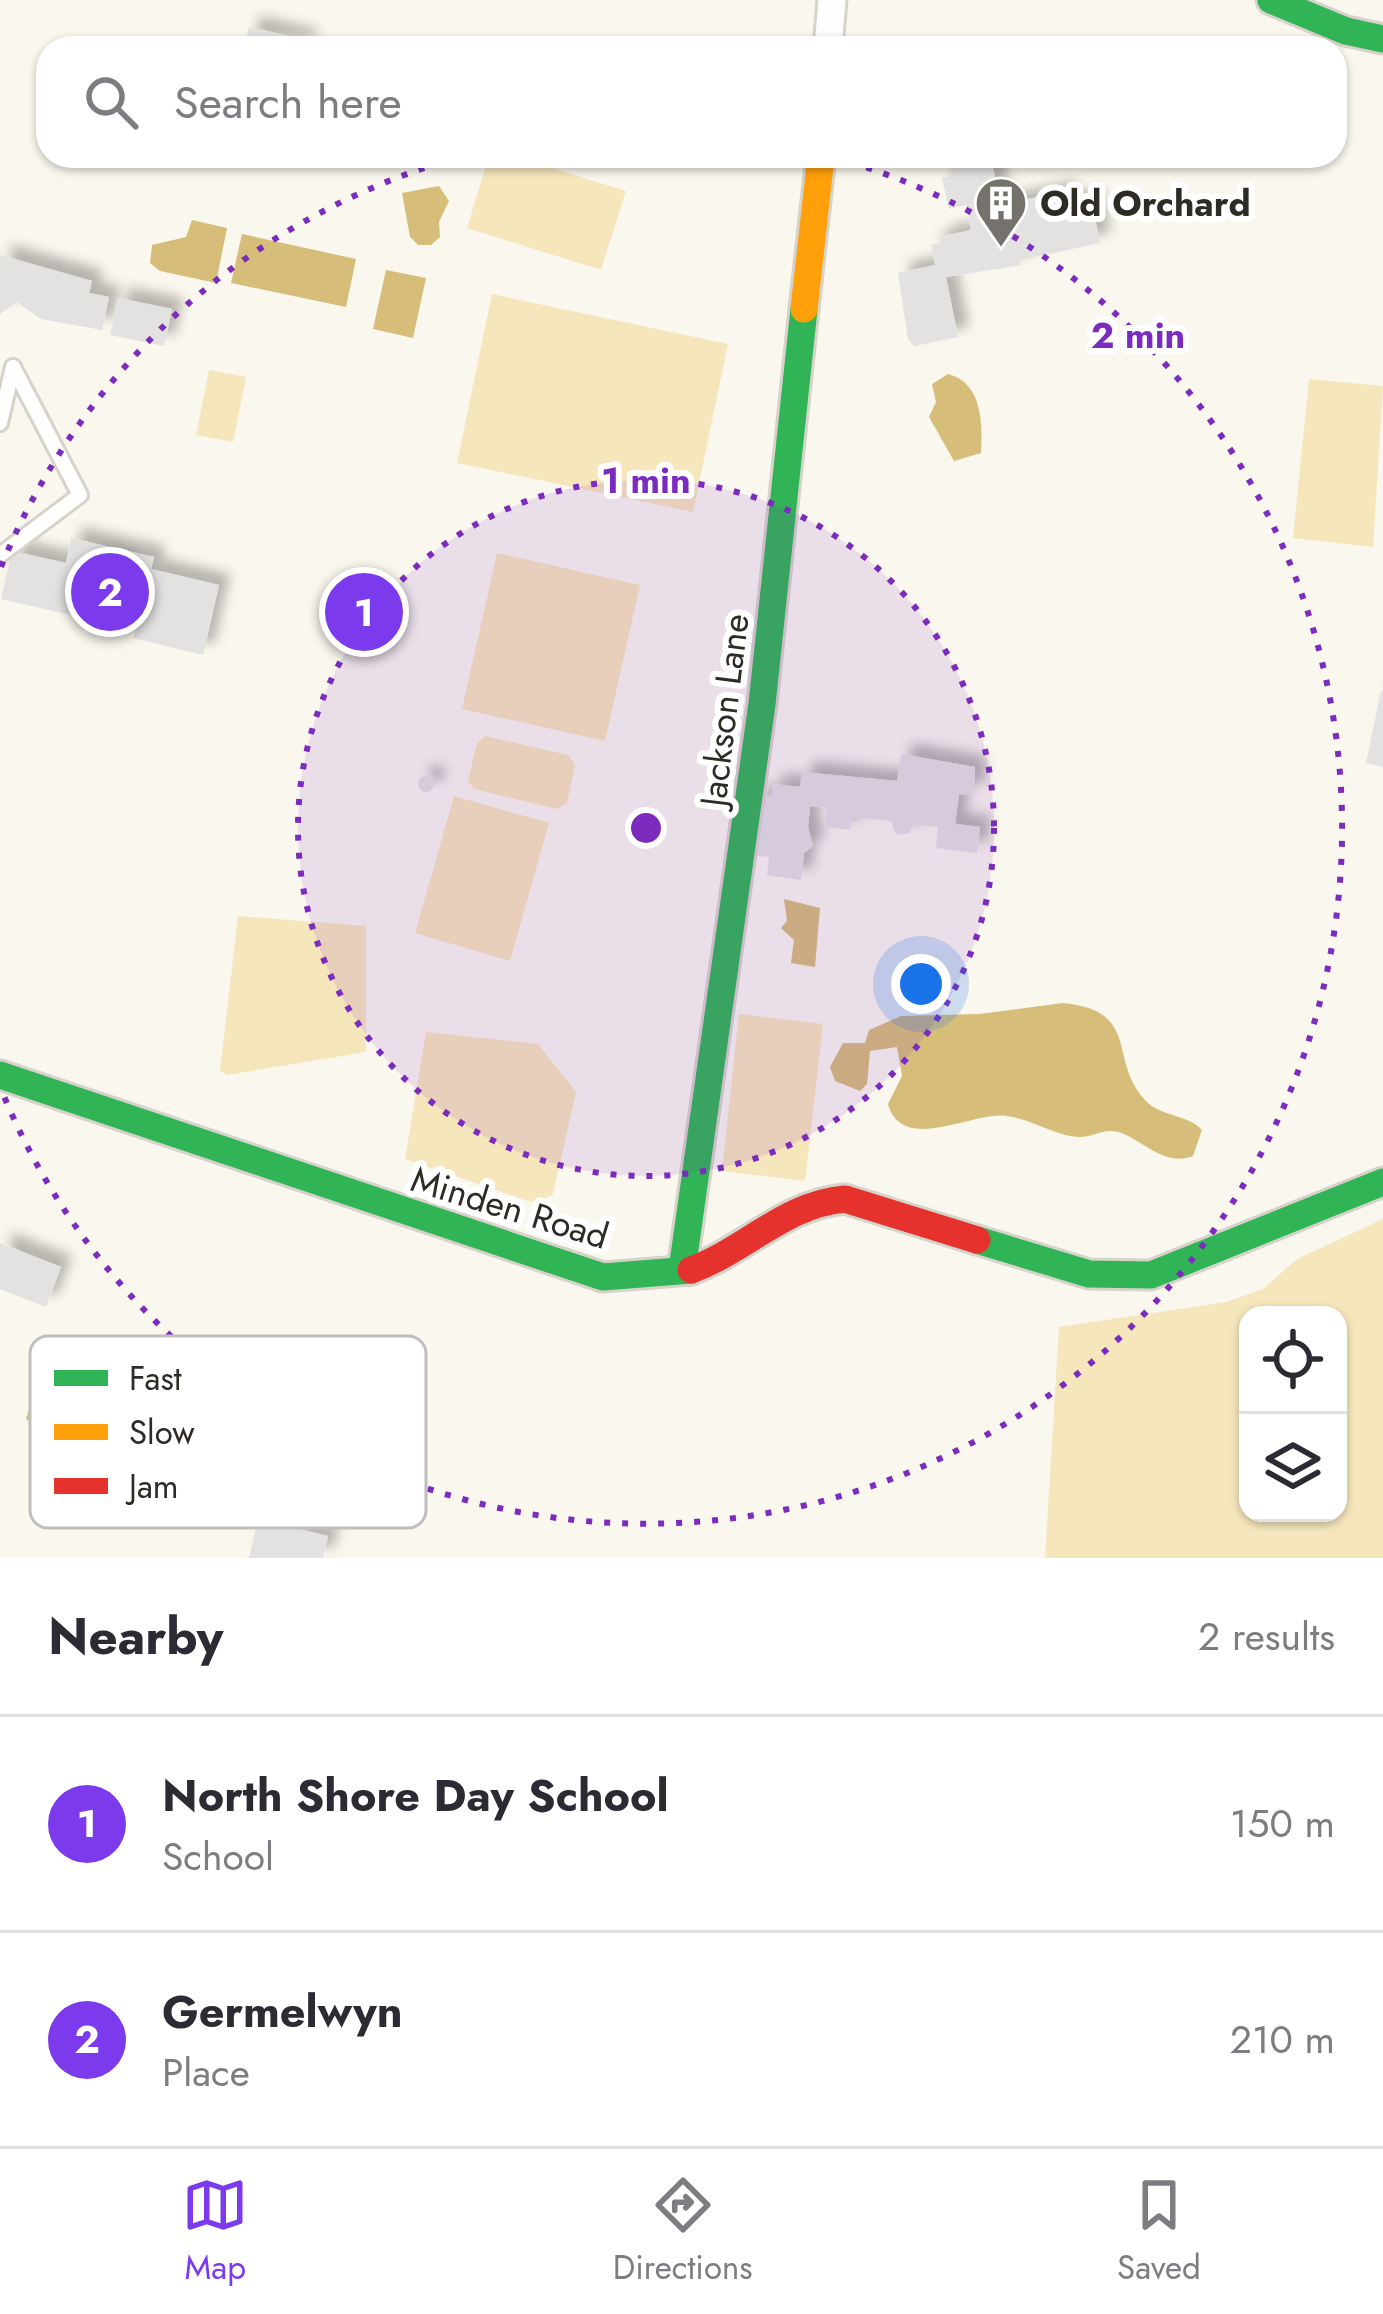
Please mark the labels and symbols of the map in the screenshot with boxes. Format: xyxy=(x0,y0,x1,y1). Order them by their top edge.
building icon: Old Orchard xyxy=(973,175,1029,249)
place label: Old Orchard xyxy=(1040,177,1251,229)
text: 2 min xyxy=(1091,309,1185,361)
text: 1 min xyxy=(601,454,691,506)
pin: 2 xyxy=(71,547,149,637)
pin: 1 xyxy=(325,567,403,657)
street label: Jackson Lane xyxy=(686,611,762,813)
centre of rings xyxy=(625,807,667,849)
your location xyxy=(891,954,951,1014)
street label: Minden Road xyxy=(405,1152,615,1262)
legend xyxy=(30,1336,426,1528)
text: Fast xyxy=(129,1355,182,1402)
text: Slow xyxy=(129,1409,195,1456)
text: Jam xyxy=(125,1463,179,1510)

